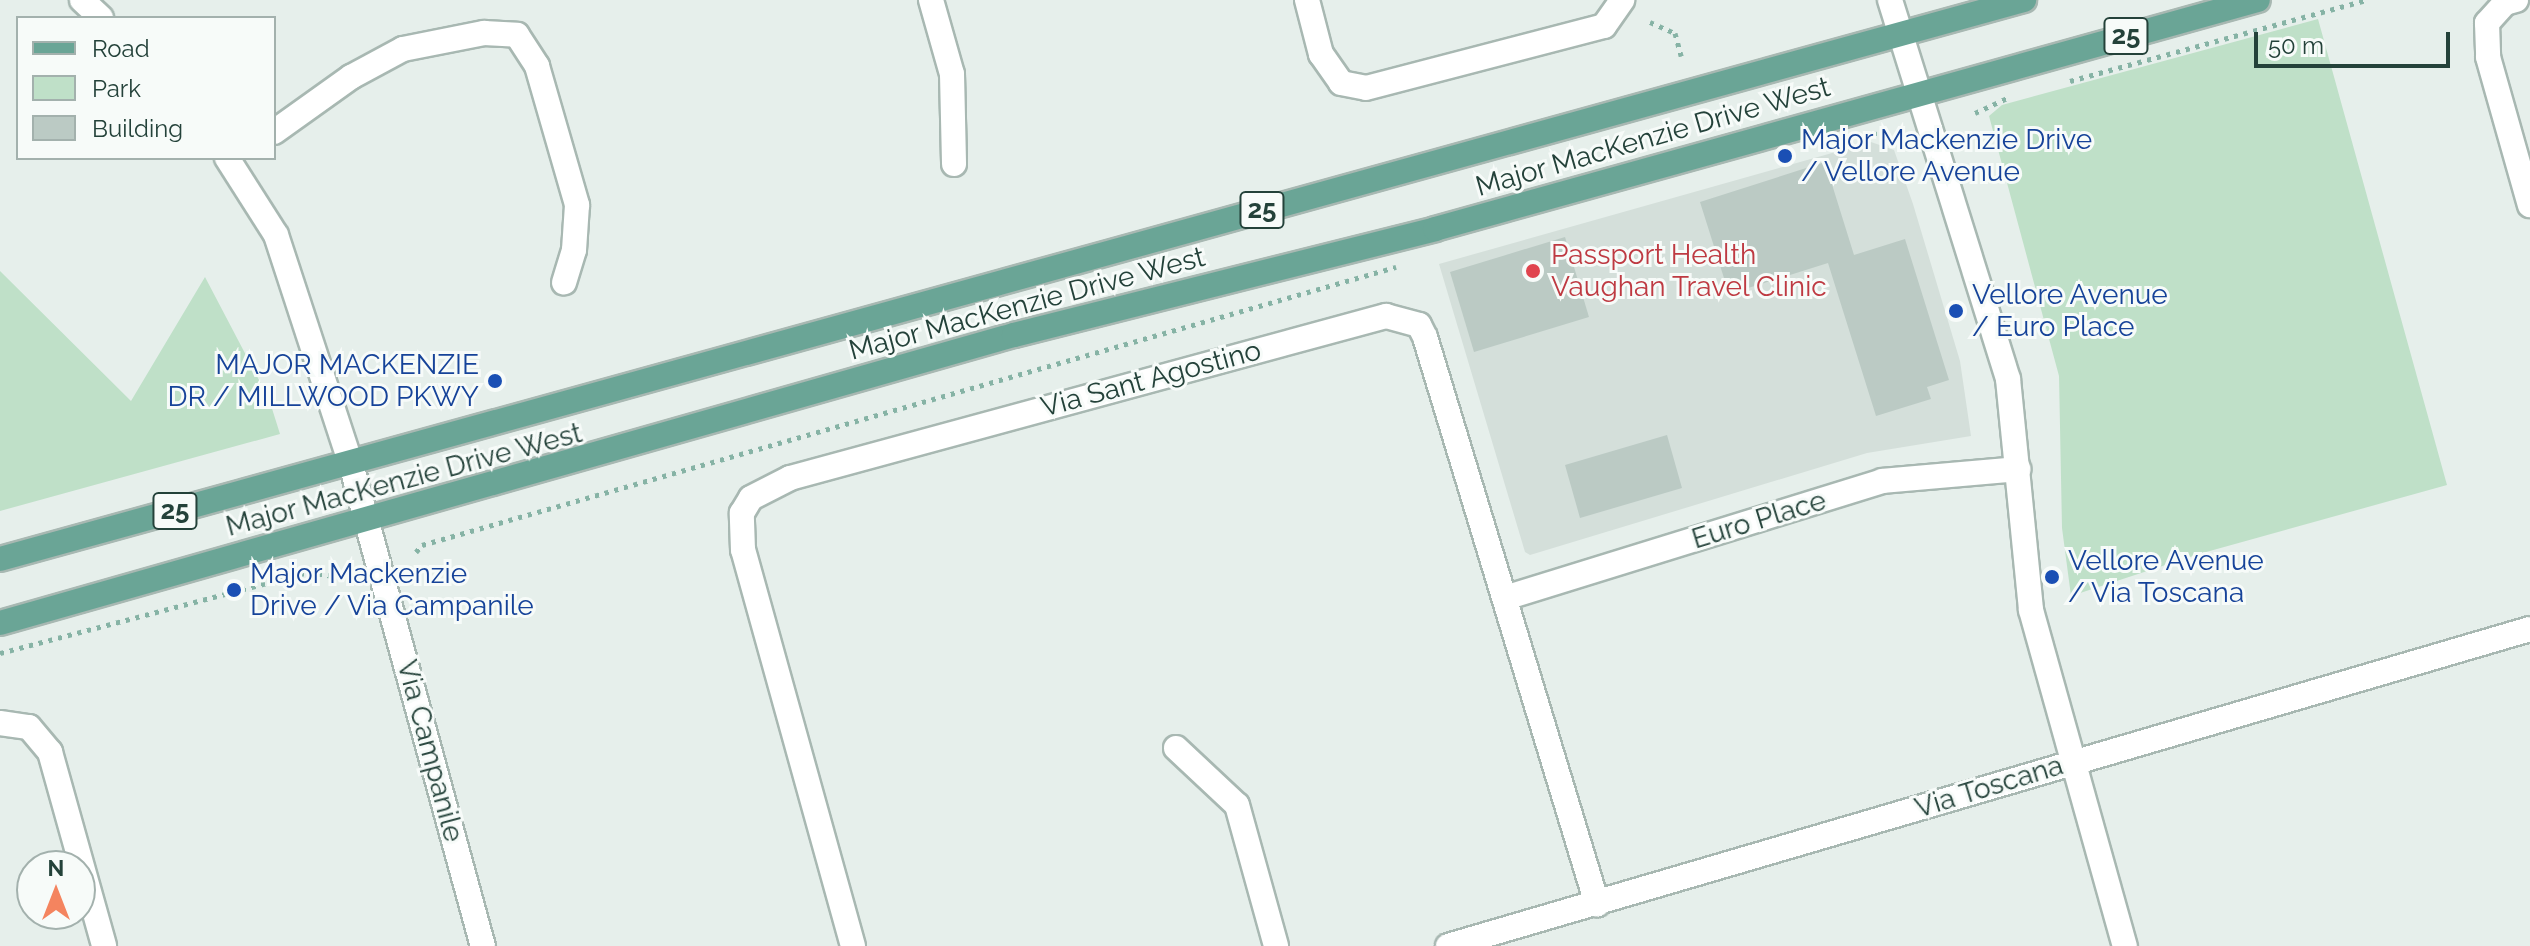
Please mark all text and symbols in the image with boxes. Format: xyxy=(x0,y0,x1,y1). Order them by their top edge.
road number: 25 xyxy=(2102,14,2150,58)
legend xyxy=(16,16,276,160)
scale bar xyxy=(2258,16,2454,66)
text: 50 m xyxy=(2268,31,2324,60)
text: Road xyxy=(92,34,150,63)
street label: Major MacKenzie Drive West xyxy=(1471,70,1835,204)
text: Park xyxy=(92,74,141,103)
text: Building xyxy=(92,114,183,143)
place label: Major Mackenzie Drive / Vellore Avenue xyxy=(1801,123,2093,189)
marker: Major Mackenzie Drive / Vellore Avenue xyxy=(1776,147,1794,165)
road number: 25 xyxy=(1238,188,1286,232)
place label: Passport Health Vaughan Travel Clinic xyxy=(1551,238,1828,304)
street label: Major MacKenzie Drive West xyxy=(845,240,1209,368)
marker: Passport Health Vaughan Travel Clinic xyxy=(1522,260,1544,282)
place label: Vellore Avenue / Euro Place xyxy=(1972,278,2169,344)
marker: Vellore Avenue / Euro Place xyxy=(1947,302,1965,320)
street label: Via Sant Agostino xyxy=(1037,333,1265,425)
place label: MAJOR MACKENZIE DR / MILLWOOD PKWY xyxy=(168,348,479,414)
marker: MAJOR MACKENZIE DR / MILLWOOD PKWY xyxy=(486,372,504,390)
street label: Major MacKenzie Drive West xyxy=(222,416,586,544)
street label: Euro Place xyxy=(1688,484,1830,556)
road number: 25 xyxy=(151,489,199,533)
place label: Vellore Avenue / Via Toscana xyxy=(2068,544,2265,610)
place label: Major Mackenzie Drive / Via Campanile xyxy=(250,557,535,623)
marker: Vellore Avenue / Via Toscana xyxy=(2043,568,2061,586)
marker: Major Mackenzie Drive / Via Campanile xyxy=(225,581,243,599)
street label: Via Campanile xyxy=(390,656,470,846)
street label: Via Toscana xyxy=(1911,748,2067,826)
north arrow xyxy=(16,850,96,930)
text: N xyxy=(48,855,64,881)

